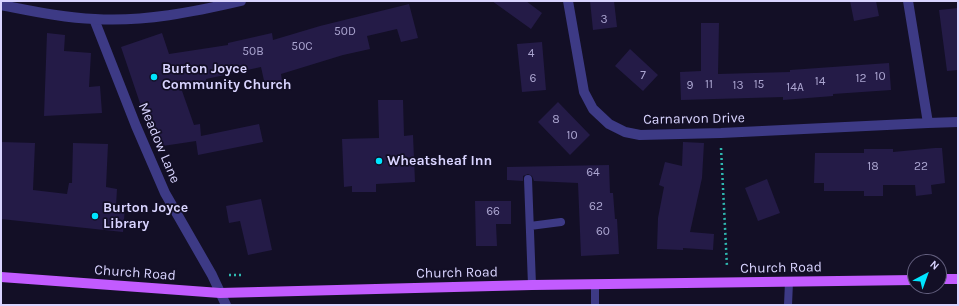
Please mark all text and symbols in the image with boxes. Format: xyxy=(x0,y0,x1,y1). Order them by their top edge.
house number: 3 xyxy=(600,13,608,27)
house number: 50D xyxy=(334,25,356,39)
house number: 50C xyxy=(291,40,313,54)
house number: 50B xyxy=(242,45,264,59)
house number: 4 xyxy=(528,47,534,61)
place label: Burton Joyce Community Church xyxy=(162,61,292,94)
house number: 7 xyxy=(640,69,646,83)
house number: 10 xyxy=(874,70,886,84)
marker: Burton Joyce Community Church xyxy=(149,72,159,82)
house number: 6 xyxy=(530,72,536,86)
house number: 12 xyxy=(856,72,866,86)
house number: 14 xyxy=(815,75,825,89)
house number: 11 xyxy=(705,78,713,92)
house number: 15 xyxy=(754,78,764,92)
house number: 9 xyxy=(687,79,693,93)
house number: 13 xyxy=(732,79,744,93)
house number: 14A xyxy=(786,81,804,95)
street label: Meadow Lane xyxy=(134,100,184,186)
street label: Carnarvon Drive xyxy=(643,110,745,128)
house number: 8 xyxy=(552,113,560,127)
house number: 10 xyxy=(566,129,578,143)
place label: Wheatsheaf Inn xyxy=(387,153,492,169)
marker: Wheatsheaf Inn xyxy=(374,156,384,166)
house number: 18 xyxy=(867,160,879,174)
house number: 22 xyxy=(914,160,928,174)
house number: 64 xyxy=(586,166,600,180)
place label: Burton Joyce Library xyxy=(103,200,188,232)
house number: 62 xyxy=(589,200,603,214)
house number: 66 xyxy=(486,205,500,219)
marker: Burton Joyce Library xyxy=(90,211,100,221)
house number: 60 xyxy=(596,225,610,239)
north arrow xyxy=(907,254,947,294)
text: N xyxy=(927,258,942,273)
street label: Church Road xyxy=(740,259,822,277)
street label: Church Road xyxy=(94,262,176,284)
street label: Church Road xyxy=(416,264,498,282)

